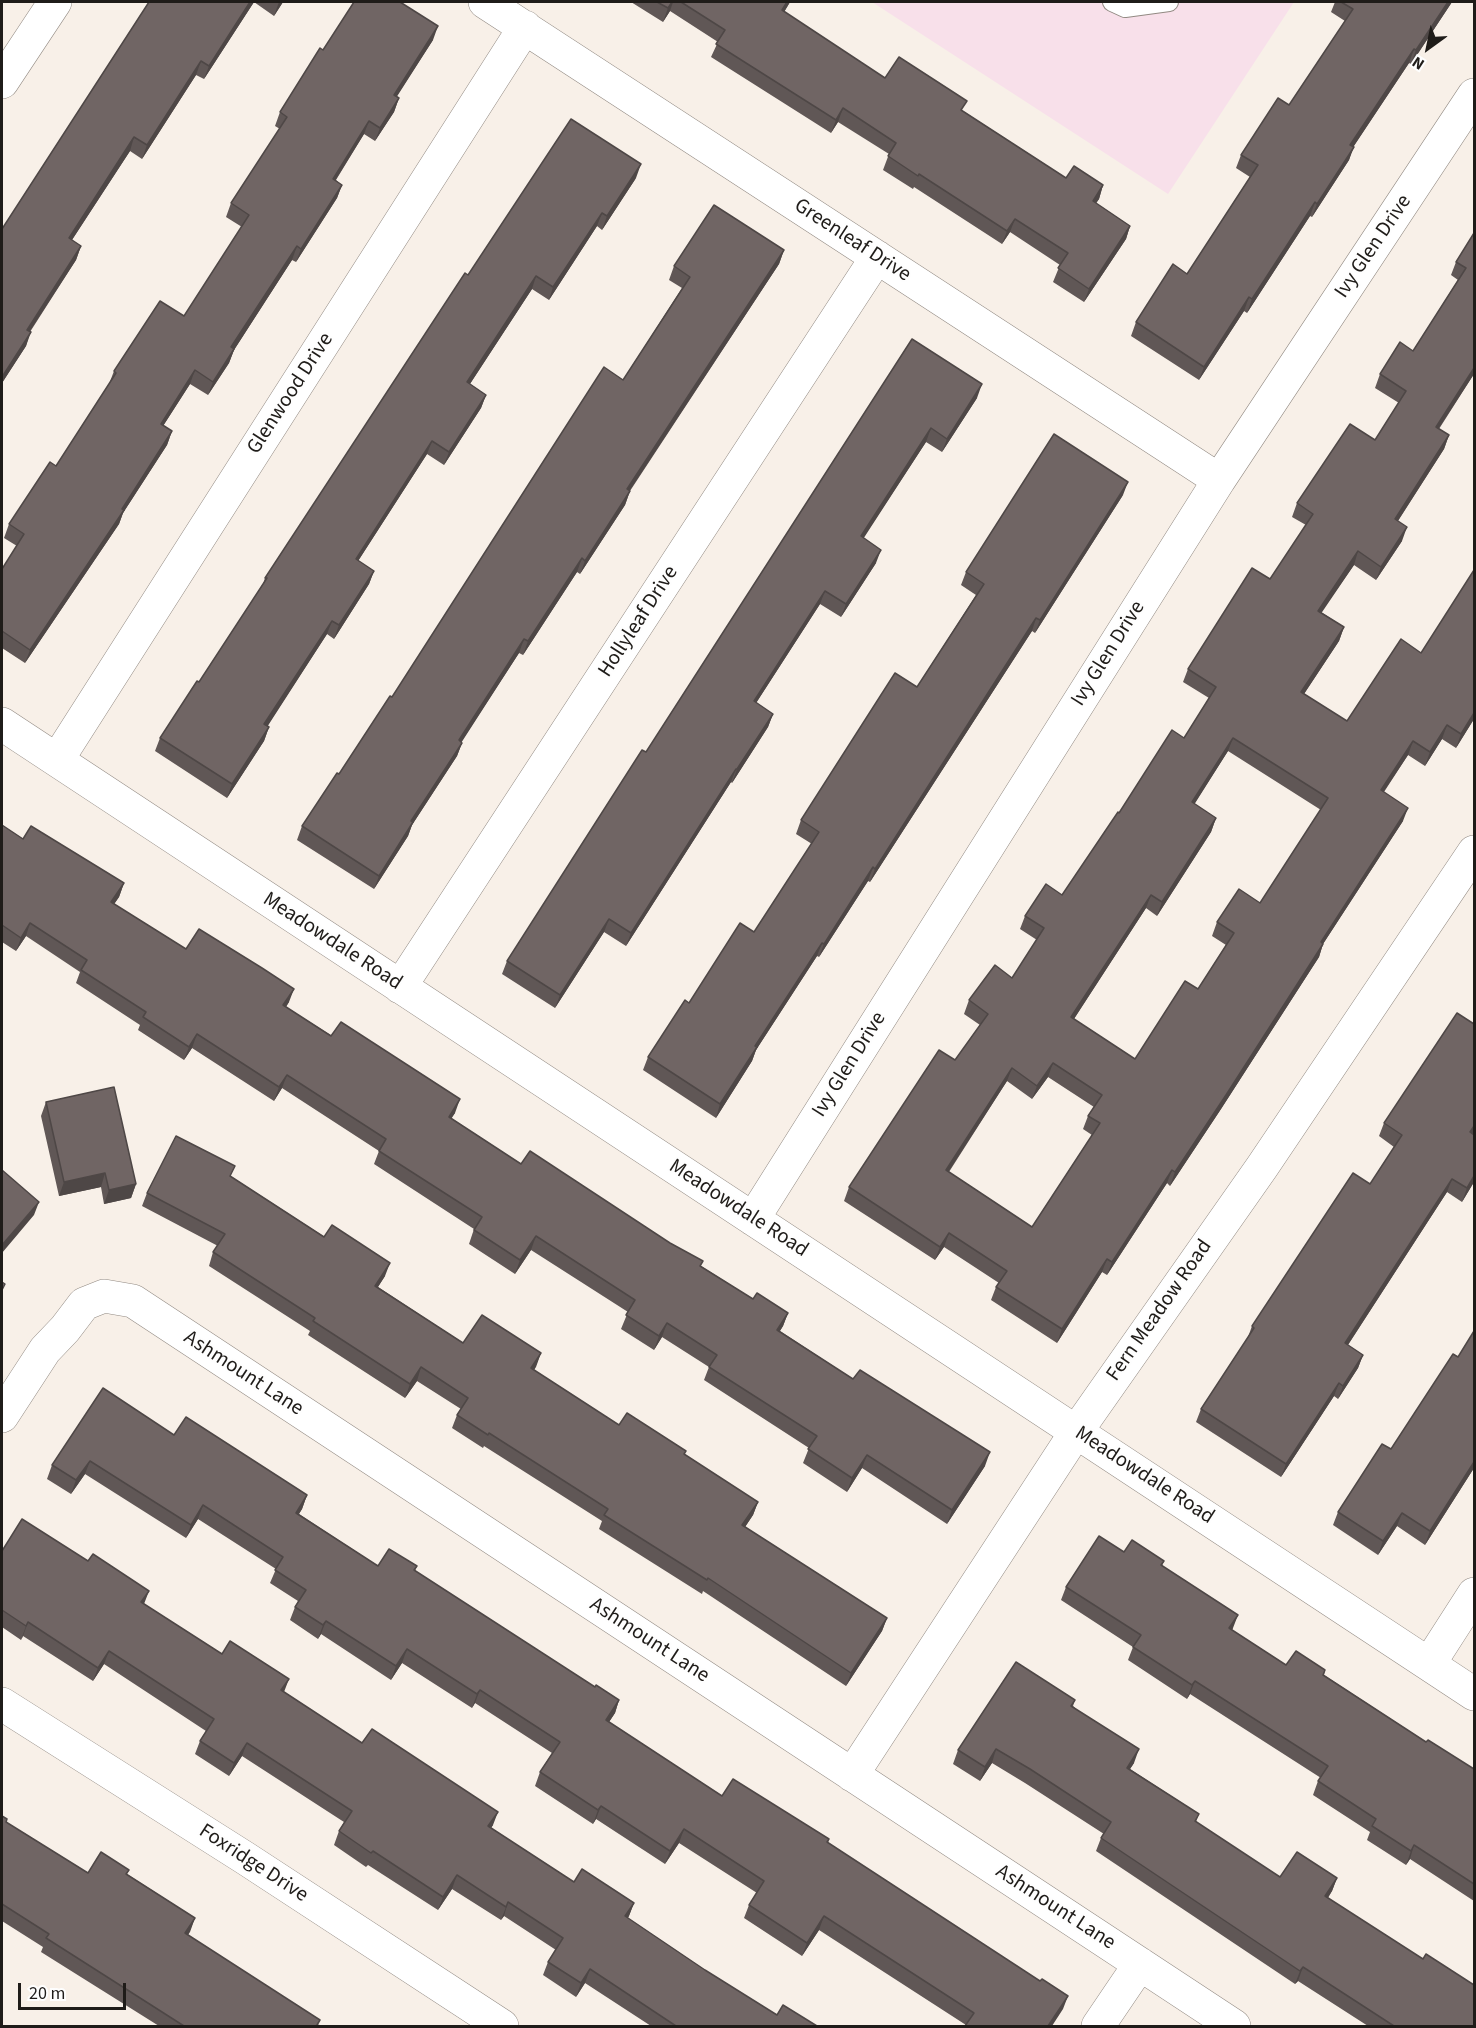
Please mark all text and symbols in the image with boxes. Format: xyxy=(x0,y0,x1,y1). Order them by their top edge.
north arrow xyxy=(1398,18,1458,78)
text: N xyxy=(1408,51,1429,75)
street label: Ivy Glen Drive xyxy=(1330,191,1418,303)
street label: Greenleaf Drive xyxy=(789,194,915,288)
street label: Glenwood Drive xyxy=(242,329,340,459)
street label: Hollyleaf Drive xyxy=(594,562,684,682)
street label: Ivy Glen Drive xyxy=(1067,597,1151,711)
street label: Meadowdale Road xyxy=(258,888,406,996)
street label: Ivy Glen Drive xyxy=(808,1008,892,1122)
street label: Meadowdale Road xyxy=(664,1155,812,1263)
street label: Fern Meadow Road xyxy=(1102,1235,1218,1387)
street label: Ashmount Lane xyxy=(178,1326,308,1422)
street label: Meadowdale Road xyxy=(1070,1422,1218,1530)
street label: Ashmount Lane xyxy=(584,1593,714,1689)
street label: Foxridge Drive xyxy=(194,1819,312,1909)
street label: Ashmount Lane xyxy=(990,1860,1120,1956)
scale bar xyxy=(21,1971,129,2009)
text: 20 m xyxy=(29,1981,65,2006)

